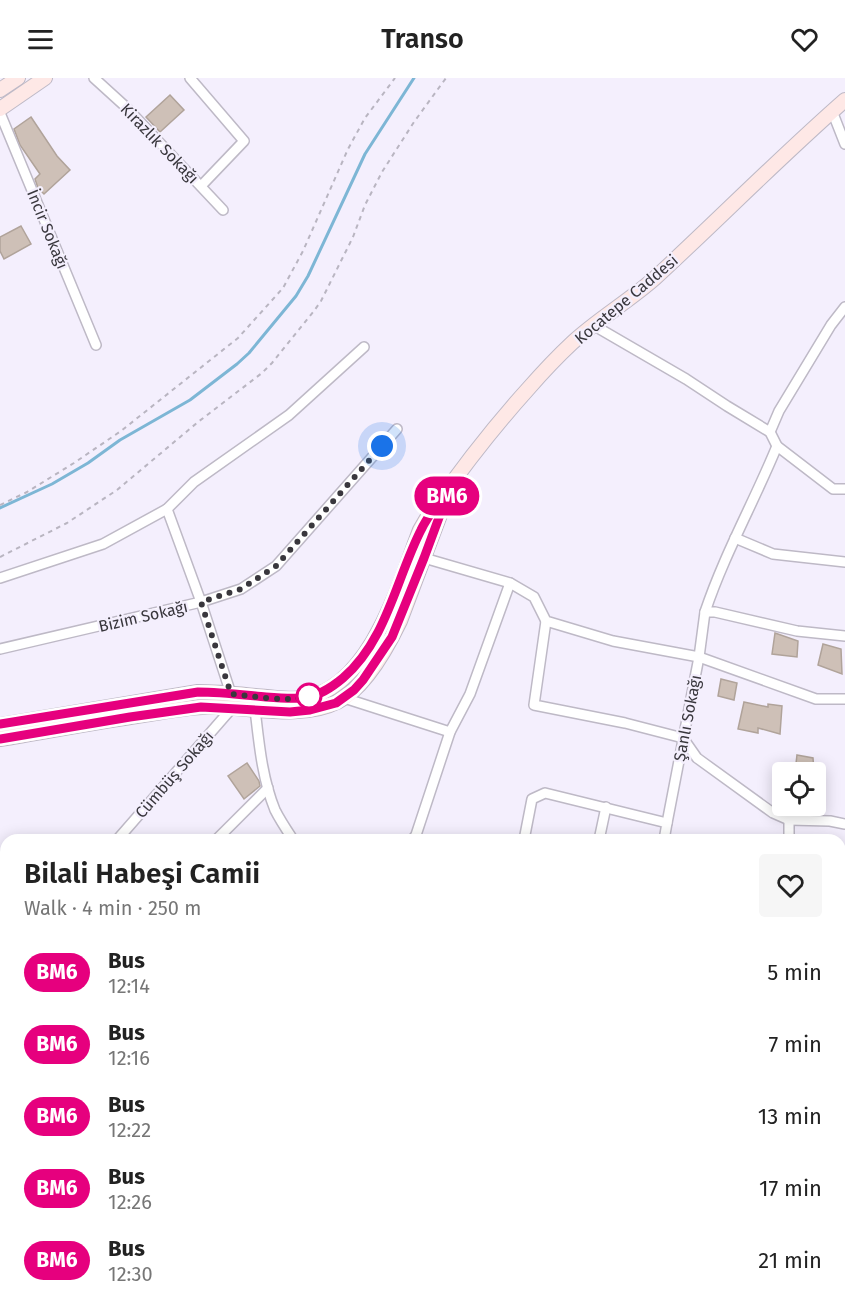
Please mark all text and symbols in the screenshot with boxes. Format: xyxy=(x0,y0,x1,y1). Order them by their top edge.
icon: menu xyxy=(24,23,57,56)
text: Transo xyxy=(381,23,464,55)
icon: heart xyxy=(788,23,821,56)
street label: Kirazlık Sokağı xyxy=(117,99,203,187)
street label: İncir Sokağı xyxy=(23,186,73,272)
street label: Kocatepe Caddesi xyxy=(571,251,682,348)
your location xyxy=(367,431,397,461)
line badge: BM6 xyxy=(412,476,482,516)
text: BM6 xyxy=(426,483,468,509)
street label: Bizim Sokağı xyxy=(97,597,190,636)
street label: Şanlı Sokağı xyxy=(670,673,706,763)
unlabelled marker xyxy=(296,683,322,709)
street label: Cümbüş Sokağı xyxy=(131,727,218,823)
map controls xyxy=(772,762,826,816)
button: locate xyxy=(772,762,826,816)
button: heart xyxy=(759,854,822,917)
text: Bilali Habeşi Camii xyxy=(24,857,260,890)
text: Walk · 4 min · 250 m xyxy=(24,896,201,920)
text: Bus xyxy=(108,947,145,974)
text: BM6 xyxy=(36,959,78,985)
text: 5 min xyxy=(767,959,822,986)
text: 12:14 xyxy=(108,974,150,998)
text: Bus xyxy=(108,1019,145,1046)
text: BM6 xyxy=(36,1031,78,1057)
text: 7 min xyxy=(768,1031,822,1058)
text: 12:16 xyxy=(108,1046,150,1070)
text: Bus xyxy=(108,1091,145,1118)
text: BM6 xyxy=(36,1103,78,1129)
text: 13 min xyxy=(758,1103,822,1130)
text: 12:22 xyxy=(108,1118,151,1142)
text: Bus xyxy=(108,1163,145,1190)
text: BM6 xyxy=(36,1175,78,1201)
text: 17 min xyxy=(759,1175,822,1202)
text: 12:26 xyxy=(108,1190,152,1214)
text: Bus xyxy=(108,1235,145,1262)
text: BM6 xyxy=(36,1247,78,1273)
text: 21 min xyxy=(758,1247,822,1274)
text: 12:30 xyxy=(108,1262,153,1286)

